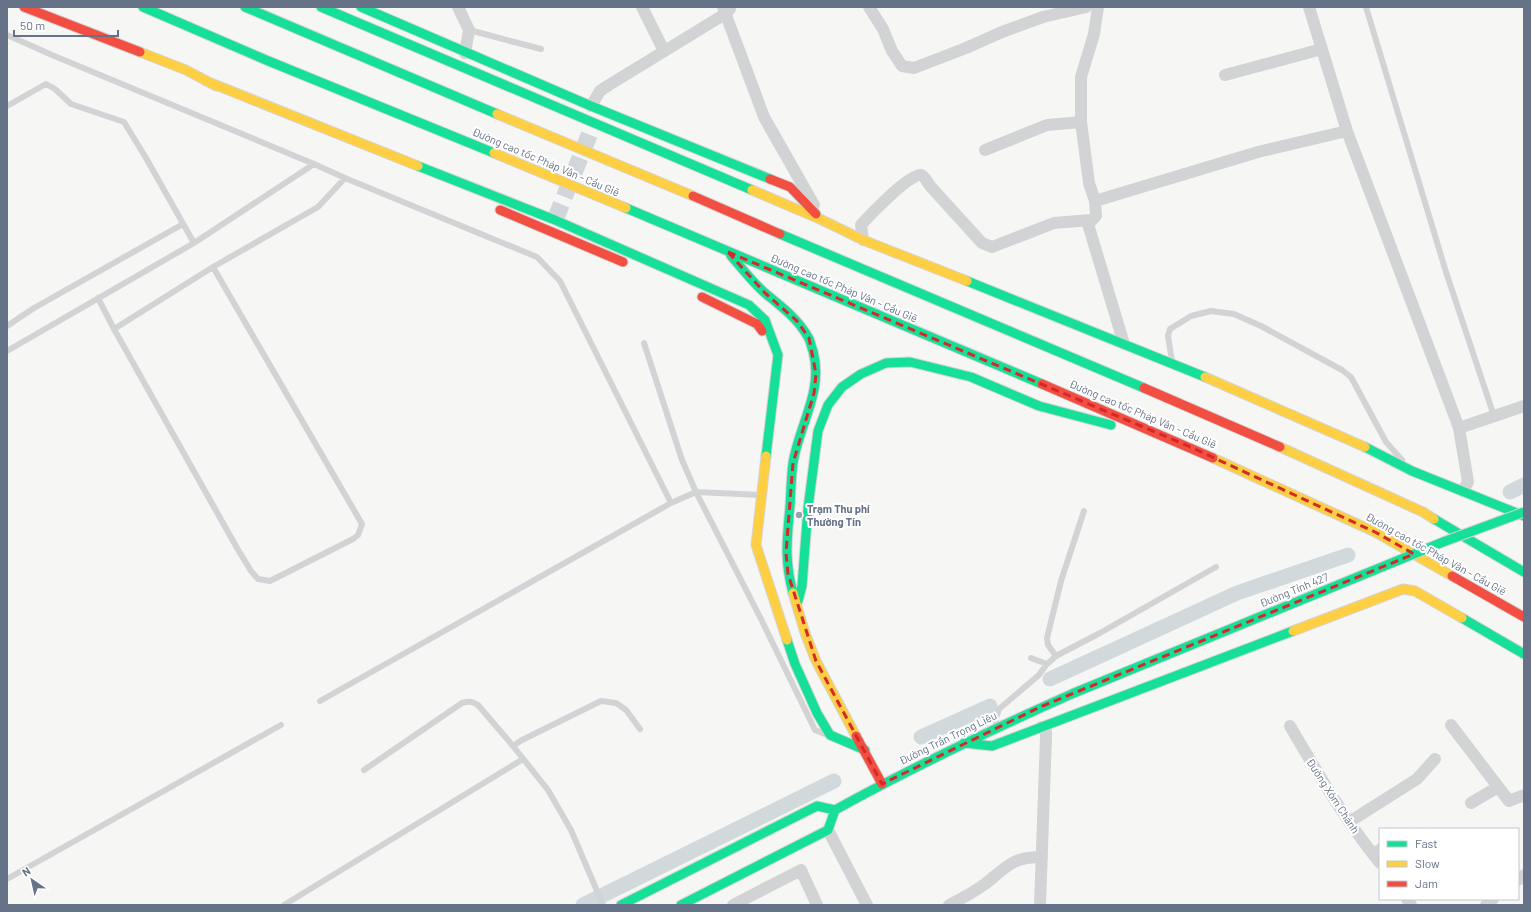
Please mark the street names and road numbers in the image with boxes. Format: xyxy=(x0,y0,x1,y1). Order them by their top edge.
street label: Đường cao tốc Pháp Vân - Cầu Giẽ xyxy=(471,125,622,199)
street label: Đường cao tốc Pháp Vân - Cầu Giẽ xyxy=(769,251,920,325)
street label: Đường cao tốc Pháp Vân - Cầu Giẽ xyxy=(1068,377,1219,451)
street label: Đường cao tốc Pháp Vân - Cầu Giẽ xyxy=(1364,509,1509,598)
street label: Đường Tỉnh 427 xyxy=(1258,570,1330,609)
street label: Đường Trần Trọng Liêu xyxy=(897,708,999,767)
street label: Đường Xóm Chánh xyxy=(1304,756,1363,836)

